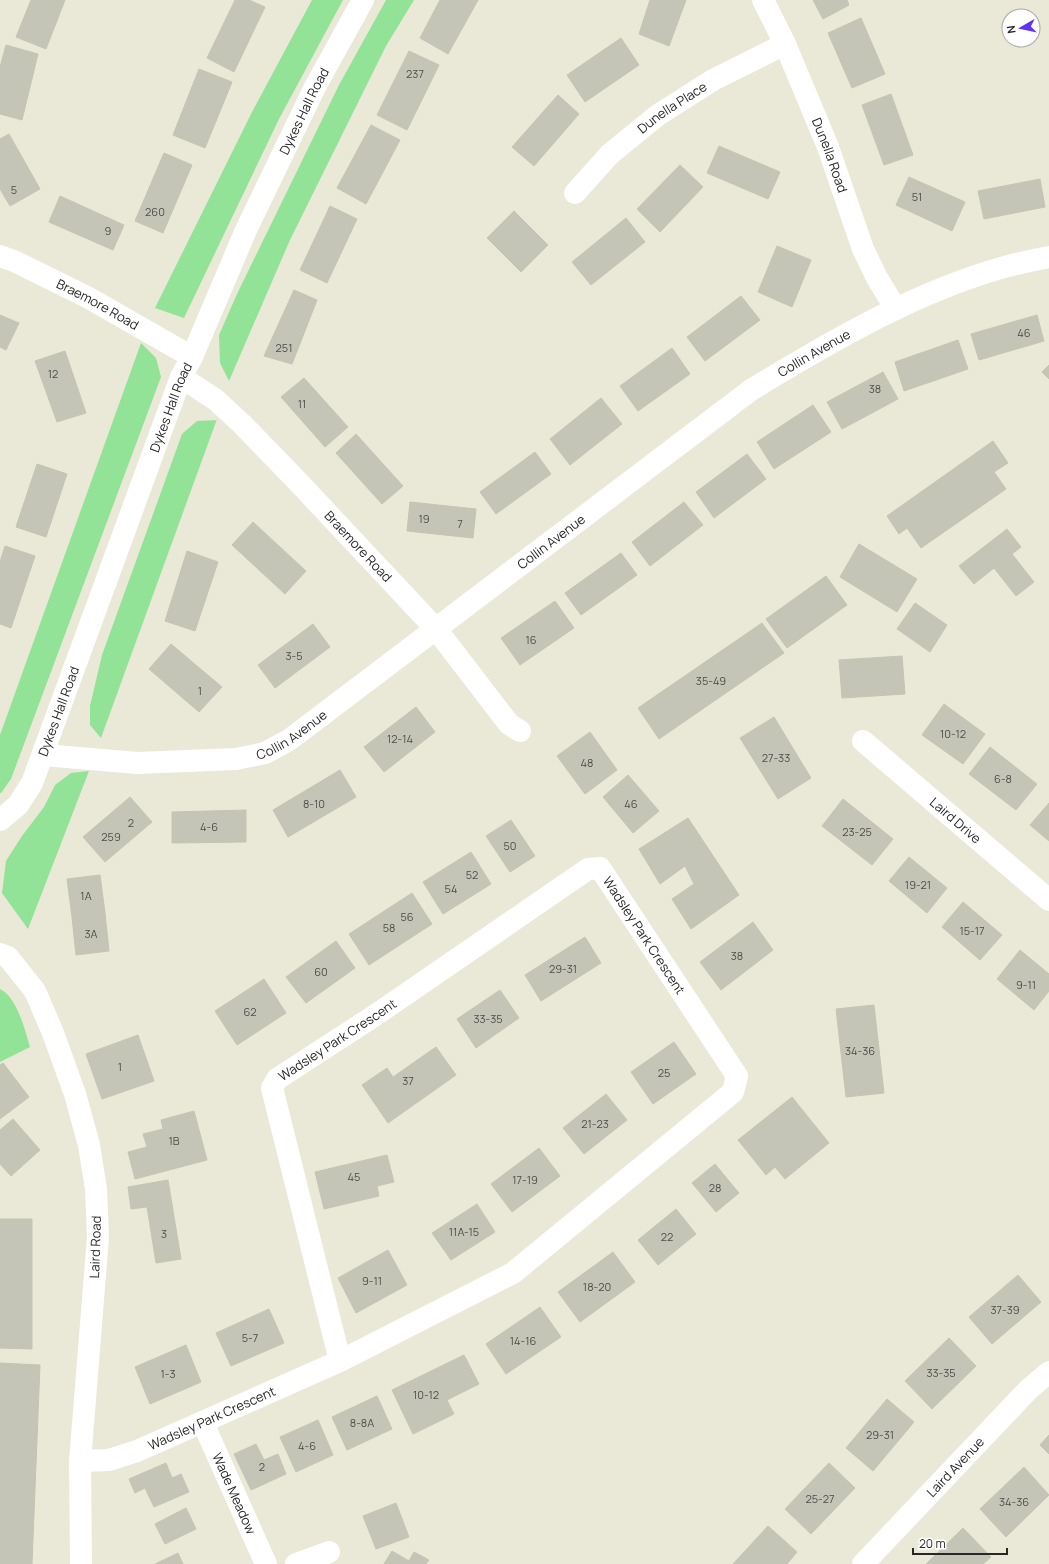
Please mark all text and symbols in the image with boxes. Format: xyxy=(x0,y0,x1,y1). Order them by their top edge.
north arrow xyxy=(1001,8,1041,48)
text: N xyxy=(1003,24,1019,35)
street label: Dykes Hall Road xyxy=(275,64,333,157)
house number: 237 xyxy=(406,66,424,81)
street label: Dunella Place xyxy=(633,77,710,137)
street label: Dunella Road xyxy=(808,115,852,195)
house number: 5 xyxy=(11,182,17,197)
house number: 51 xyxy=(912,189,922,204)
house number: 260 xyxy=(145,204,165,219)
house number: 9 xyxy=(105,223,112,238)
street label: Braemore Road xyxy=(53,274,142,334)
street label: Collin Avenue xyxy=(774,325,854,381)
house number: 46 xyxy=(1017,325,1031,340)
house number: 251 xyxy=(276,340,292,355)
street label: Dykes Hall Road xyxy=(145,359,196,455)
house number: 12 xyxy=(48,366,58,381)
house number: 38 xyxy=(869,381,881,396)
house number: 11 xyxy=(298,396,306,411)
street label: Braemore Road xyxy=(321,507,396,586)
street label: Collin Avenue xyxy=(513,510,589,573)
house number: 19 xyxy=(418,511,430,526)
house number: 7 xyxy=(457,516,463,531)
house number: 16 xyxy=(525,632,537,647)
house number: 3-5 xyxy=(285,648,303,663)
street label: Dykes Hall Road xyxy=(34,664,83,759)
house number: 35-49 xyxy=(696,673,726,688)
house number: 1 xyxy=(198,683,202,698)
street label: Collin Avenue xyxy=(255,705,331,764)
house number: 10-12 xyxy=(940,726,966,741)
house number: 12-14 xyxy=(387,731,413,746)
house number: 27-33 xyxy=(762,750,790,765)
house number: 48 xyxy=(581,755,593,770)
house number: 6-8 xyxy=(994,771,1012,786)
street label: Laird Drive xyxy=(926,793,986,848)
house number: 8-10 xyxy=(303,796,325,811)
house number: 46 xyxy=(624,796,638,811)
house number: 2 xyxy=(128,815,134,830)
house number: 4-6 xyxy=(200,819,218,834)
house number: 23-25 xyxy=(842,824,872,839)
house number: 259 xyxy=(101,829,121,844)
house number: 50 xyxy=(503,838,517,853)
house number: 52 xyxy=(466,867,478,882)
street label: Wadsley Park Crescent xyxy=(599,873,690,998)
house number: 19-21 xyxy=(905,877,931,892)
house number: 54 xyxy=(445,881,457,896)
house number: 1A xyxy=(80,888,92,903)
house number: 56 xyxy=(400,909,414,924)
house number: 58 xyxy=(383,920,395,935)
house number: 15-17 xyxy=(959,923,985,938)
house number: 3A xyxy=(84,926,98,941)
house number: 38 xyxy=(731,948,743,963)
house number: 29-31 xyxy=(549,961,577,976)
house number: 60 xyxy=(314,964,328,979)
house number: 9-11 xyxy=(1016,977,1036,992)
street label: Wadsley Park Crescent xyxy=(275,994,400,1085)
house number: 62 xyxy=(243,1004,257,1019)
house number: 33-35 xyxy=(473,1011,503,1026)
house number: 34-36 xyxy=(845,1043,875,1058)
house number: 1 xyxy=(118,1059,122,1074)
house number: 25 xyxy=(658,1065,670,1080)
house number: 37 xyxy=(402,1073,414,1088)
house number: 21-23 xyxy=(581,1116,609,1131)
house number: 1B xyxy=(168,1133,180,1148)
house number: 45 xyxy=(348,1169,360,1184)
house number: 17-19 xyxy=(512,1172,538,1187)
house number: 28 xyxy=(709,1180,721,1195)
street label: Laird Road xyxy=(85,1215,105,1279)
house number: 11A-15 xyxy=(449,1224,479,1239)
house number: 3 xyxy=(161,1226,167,1241)
house number: 22 xyxy=(661,1229,673,1244)
house number: 9-11 xyxy=(362,1273,382,1288)
house number: 18-20 xyxy=(583,1279,611,1294)
house number: 37-39 xyxy=(990,1302,1020,1317)
house number: 5-7 xyxy=(242,1330,258,1345)
house number: 14-16 xyxy=(510,1333,536,1348)
house number: 33-35 xyxy=(926,1365,956,1380)
house number: 1-3 xyxy=(161,1366,176,1381)
street label: Wadsley Park Crescent xyxy=(145,1382,278,1454)
house number: 10-12 xyxy=(413,1387,439,1402)
house number: 8-8A xyxy=(350,1415,374,1430)
house number: 29-31 xyxy=(866,1427,894,1442)
street label: Laird Avenue xyxy=(922,1433,988,1501)
house number: 4-6 xyxy=(298,1438,316,1453)
street label: Wade Meadow xyxy=(208,1450,260,1537)
house number: 2 xyxy=(259,1459,265,1474)
house number: 25-27 xyxy=(805,1491,835,1506)
house number: 34-36 xyxy=(999,1494,1029,1509)
scale bar xyxy=(913,1530,1007,1556)
text: 20 m xyxy=(919,1535,946,1552)

